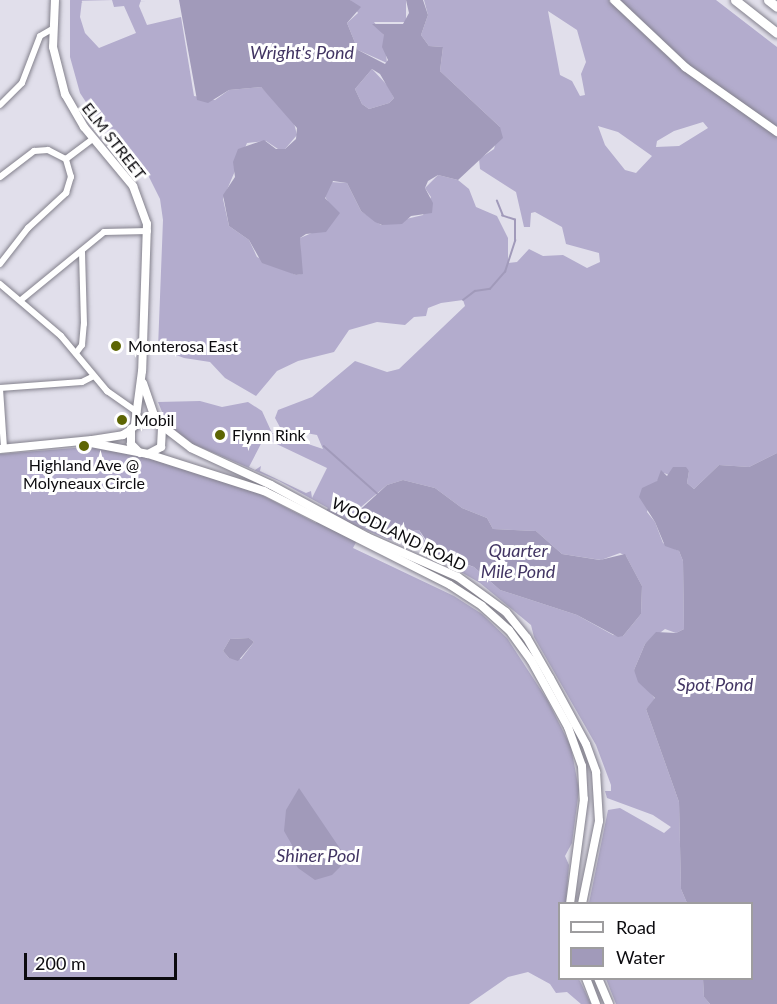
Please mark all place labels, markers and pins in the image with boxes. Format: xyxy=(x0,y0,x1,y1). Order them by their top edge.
place label: Monterosa East xyxy=(128,336,238,356)
marker: Monterosa East xyxy=(109,339,123,353)
place label: Mobil xyxy=(134,410,174,430)
marker: Mobil xyxy=(115,413,129,427)
place label: Flynn Rink xyxy=(232,425,306,445)
marker: Flynn Rink xyxy=(213,428,227,442)
marker: Highland Ave @ Molyneaux Circle xyxy=(77,439,91,453)
place label: Highland Ave @ Molyneaux Circle xyxy=(23,455,145,493)

